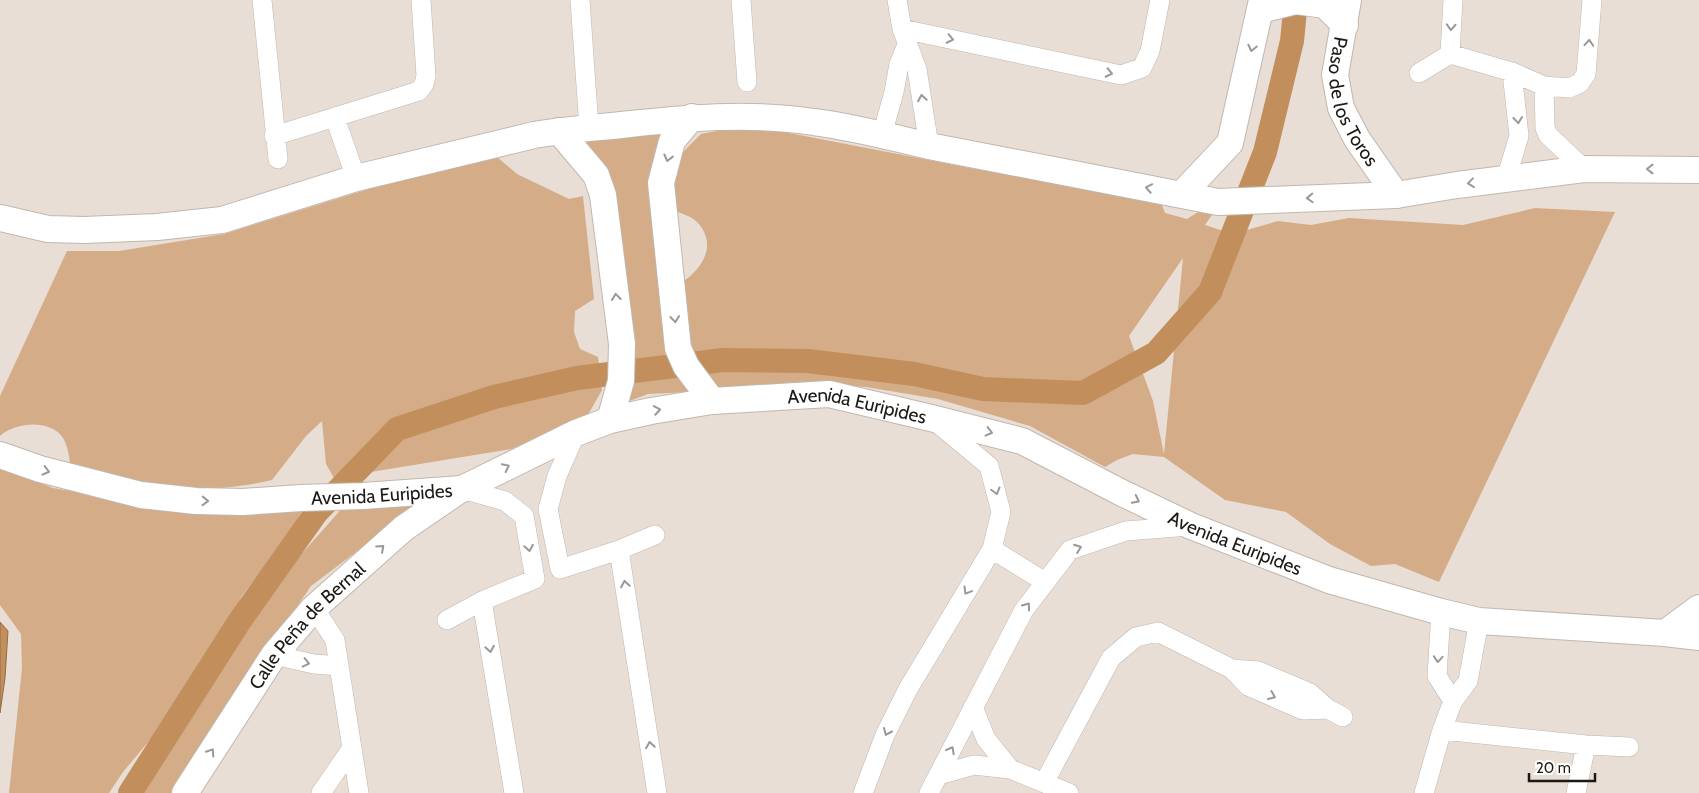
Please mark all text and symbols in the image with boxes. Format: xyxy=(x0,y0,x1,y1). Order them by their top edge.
one-way arrow xyxy=(1446,23,1457,31)
one-way arrow xyxy=(946,33,954,44)
street label: Paso de los Toros xyxy=(1324,35,1384,170)
one-way arrow xyxy=(1583,38,1594,46)
one-way arrow xyxy=(1247,43,1258,52)
one-way arrow xyxy=(1105,67,1113,78)
one-way arrow xyxy=(917,94,927,103)
one-way arrow xyxy=(1512,117,1523,125)
one-way arrow xyxy=(663,153,673,161)
one-way arrow xyxy=(1646,164,1654,174)
one-way arrow xyxy=(1467,177,1475,188)
one-way arrow xyxy=(1144,183,1153,194)
one-way arrow xyxy=(1305,193,1313,204)
one-way arrow xyxy=(611,293,622,301)
one-way arrow xyxy=(670,315,681,323)
street label: Avenida Euripides xyxy=(787,383,929,428)
one-way arrow xyxy=(653,406,661,416)
one-way arrow xyxy=(984,427,993,437)
one-way arrow xyxy=(501,463,510,474)
one-way arrow xyxy=(42,465,51,476)
street label: Avenida Euripides xyxy=(311,478,453,509)
one-way arrow xyxy=(990,486,1001,495)
one-way arrow xyxy=(1131,494,1140,504)
one-way arrow xyxy=(202,496,210,506)
street label: Avenida Euripides xyxy=(1165,506,1305,580)
one-way arrow xyxy=(524,544,534,552)
one-way arrow xyxy=(1073,544,1082,554)
one-way arrow xyxy=(376,545,385,554)
street label: Calle Peña de Bernal xyxy=(244,556,370,693)
one-way arrow xyxy=(620,580,630,589)
one-way arrow xyxy=(963,586,973,595)
one-way arrow xyxy=(1021,602,1030,612)
one-way arrow xyxy=(484,645,494,654)
one-way arrow xyxy=(1433,655,1444,663)
one-way arrow xyxy=(302,657,311,667)
one-way arrow xyxy=(1267,690,1276,701)
one-way arrow xyxy=(882,727,893,736)
one-way arrow xyxy=(645,740,655,749)
one-way arrow xyxy=(945,746,955,755)
one-way arrow xyxy=(205,748,214,758)
scale bar xyxy=(1529,750,1595,782)
text: 20 m xyxy=(1536,759,1571,777)

